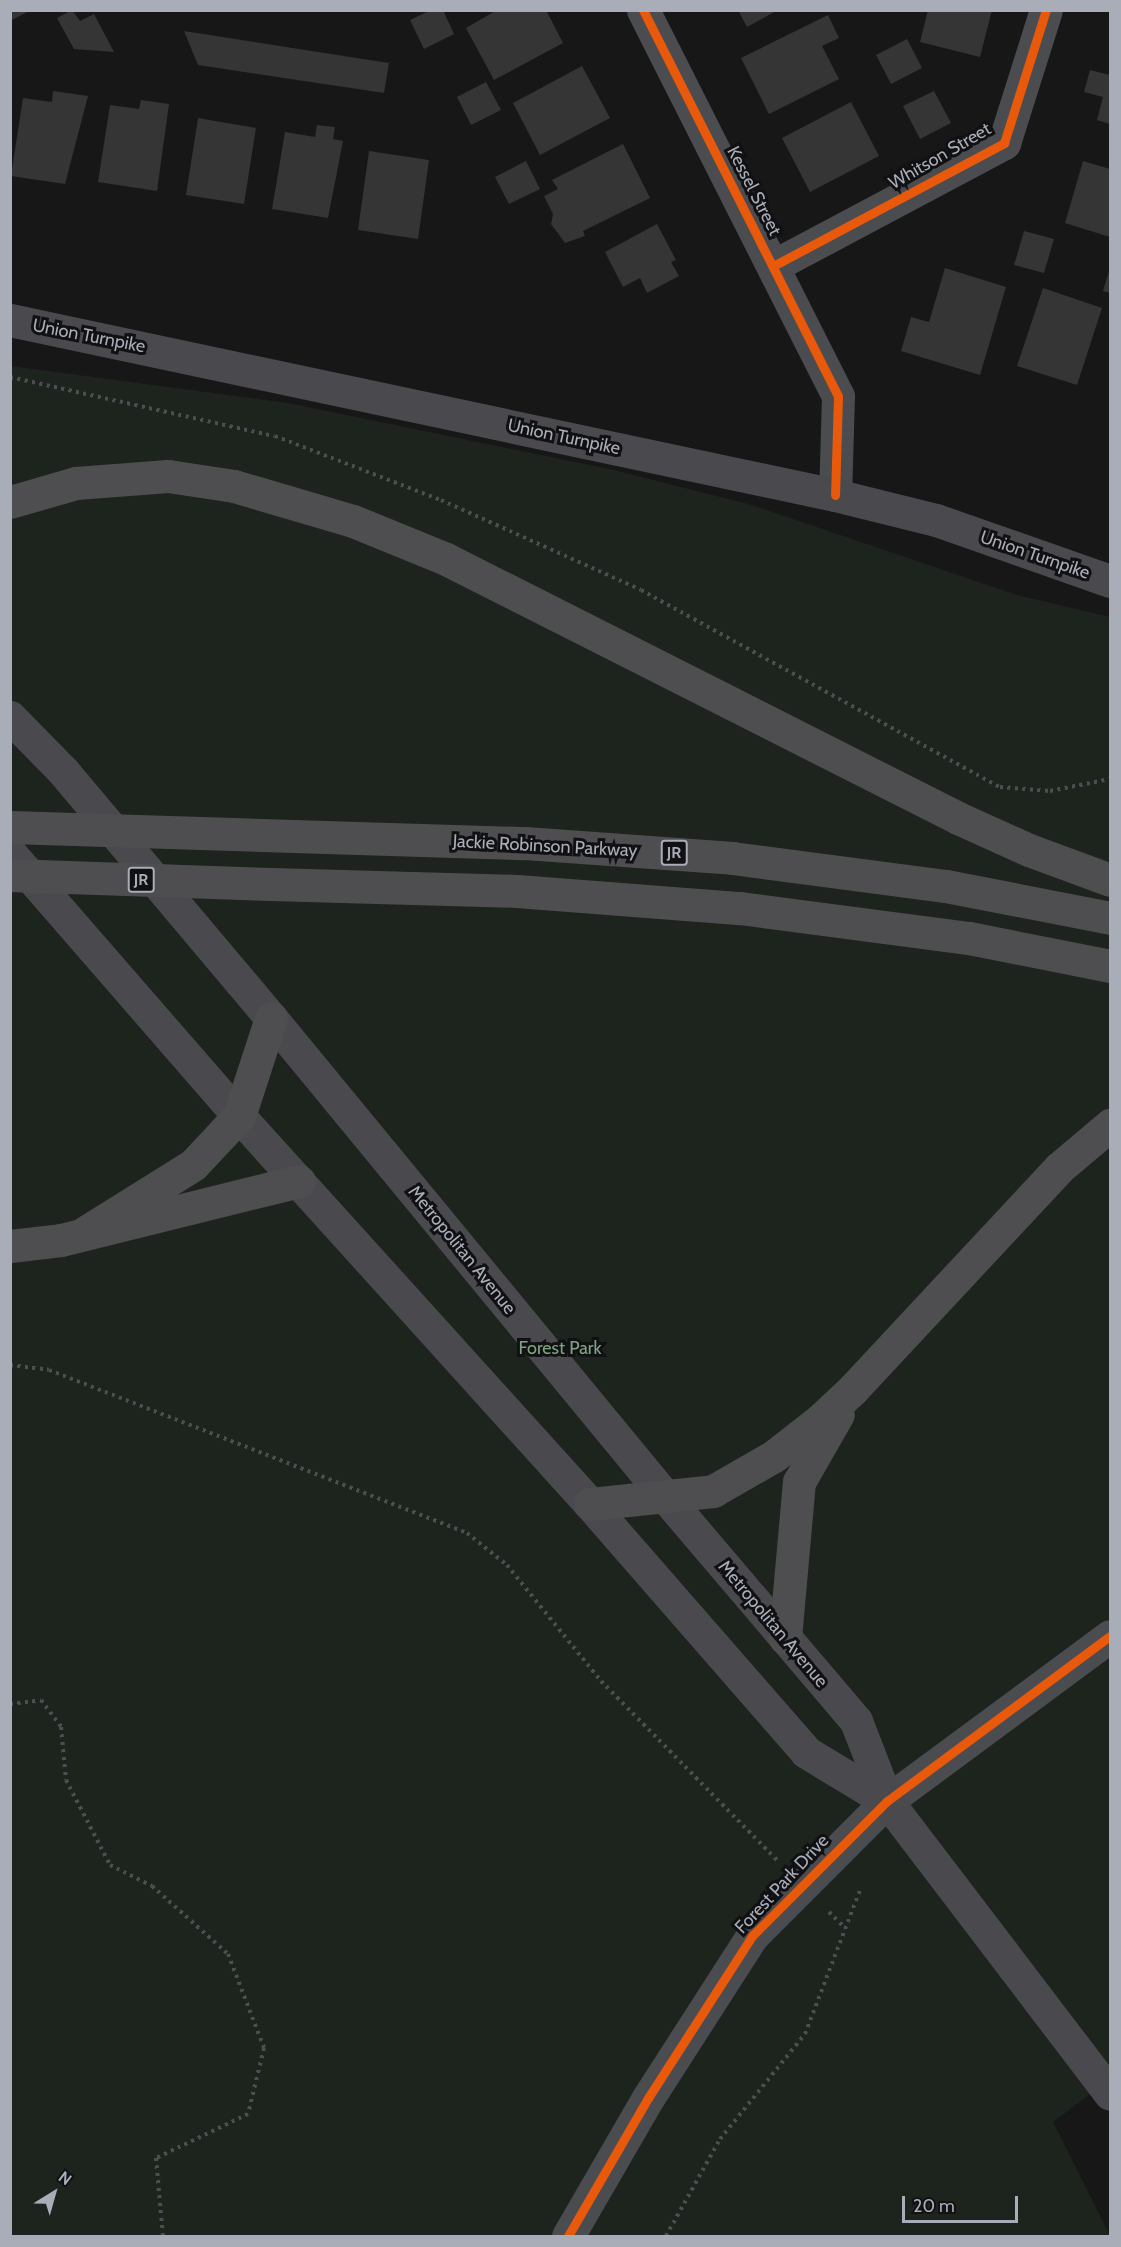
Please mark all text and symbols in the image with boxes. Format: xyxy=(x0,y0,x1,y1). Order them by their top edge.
street label: Whitson Street xyxy=(885,118,995,194)
street label: Kessel Street xyxy=(722,143,786,239)
street label: Union Turnpike xyxy=(31,314,147,358)
street label: Union Turnpike xyxy=(506,415,622,459)
street label: Union Turnpike xyxy=(977,526,1093,584)
street label: Jackie Robinson Parkway xyxy=(452,830,638,862)
road number: JR xyxy=(660,840,688,866)
road number: JR xyxy=(128,867,154,893)
street label: Metropolitan Avenue xyxy=(404,1181,520,1319)
park label: Forest Park xyxy=(518,1337,602,1359)
street label: Metropolitan Avenue xyxy=(714,1556,832,1692)
street label: Forest Park Drive xyxy=(731,1830,833,1938)
north arrow xyxy=(24,2163,84,2223)
text: N xyxy=(55,2167,75,2189)
scale bar xyxy=(905,2184,1020,2222)
text: 20 m xyxy=(913,2195,955,2217)

